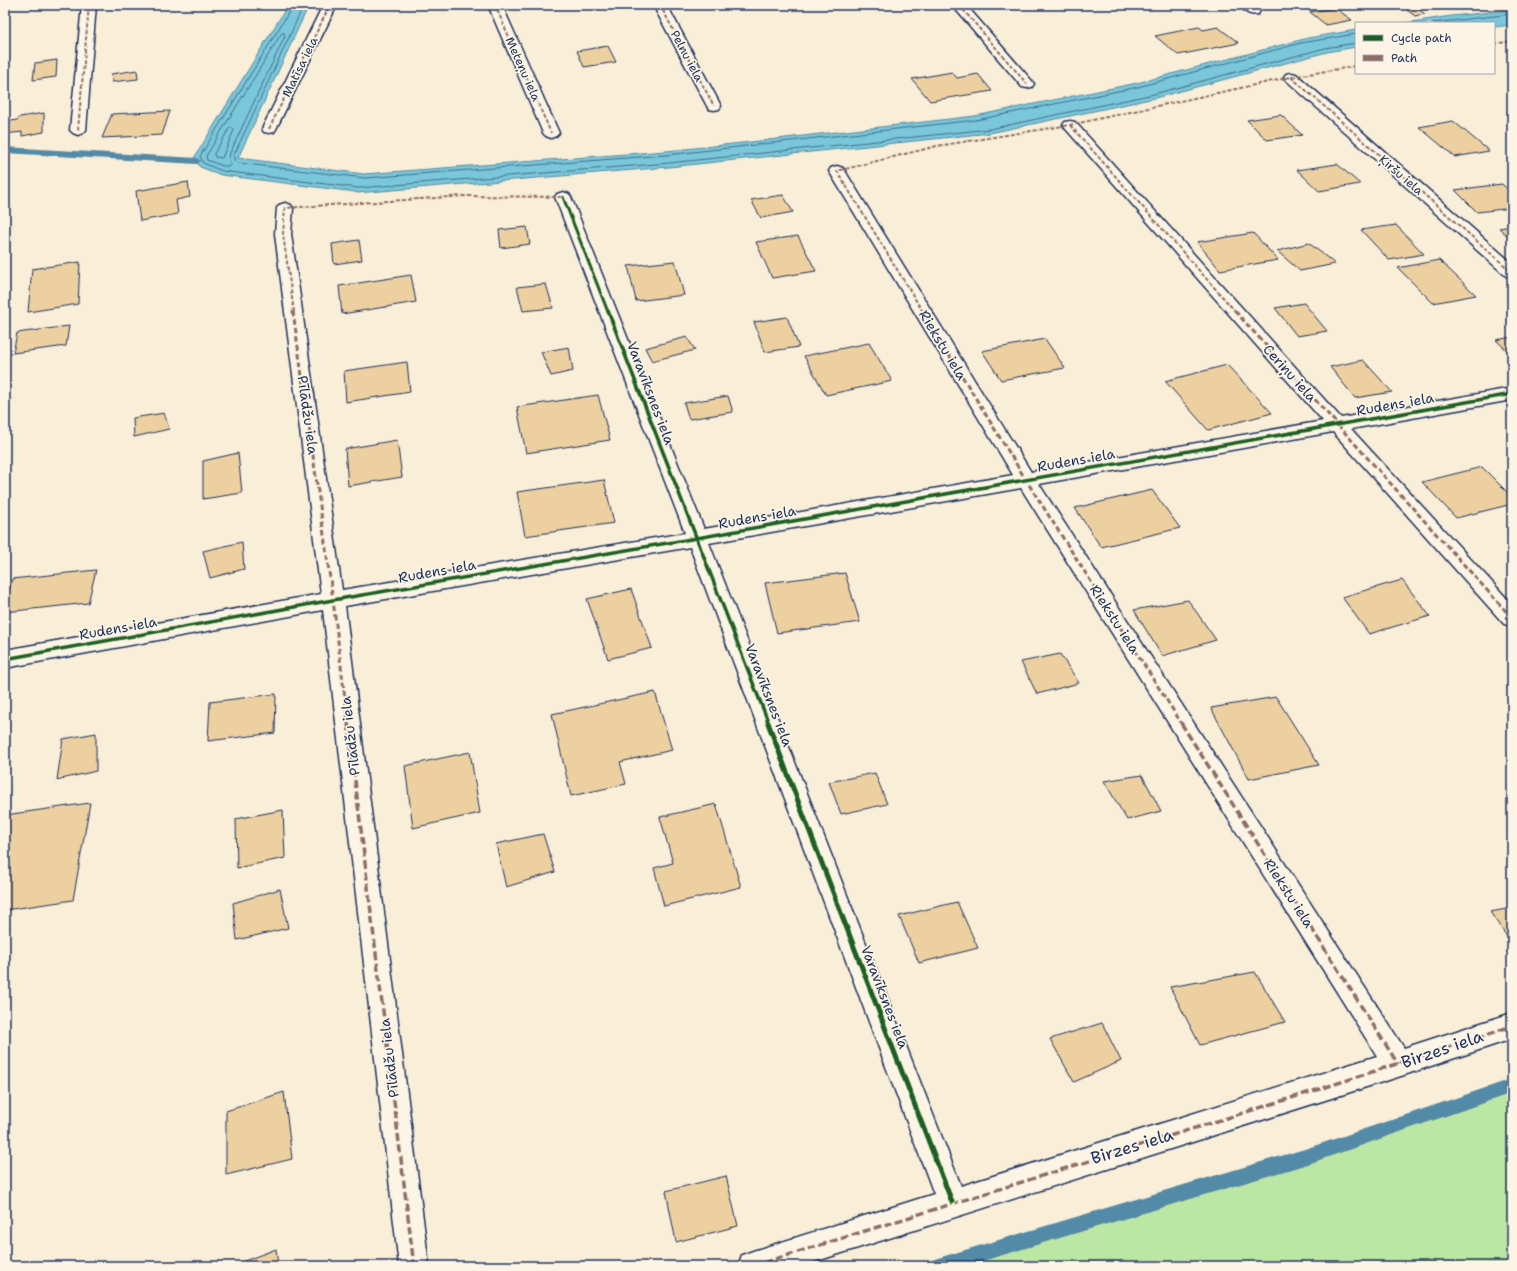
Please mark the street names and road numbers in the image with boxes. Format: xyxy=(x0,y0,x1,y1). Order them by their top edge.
street label: Pelnu iela xyxy=(667,28,707,85)
street label: Matīsa iela xyxy=(279,34,322,100)
street label: Meteņu iela xyxy=(502,34,545,104)
street label: Ķiršu iela xyxy=(1376,151,1427,199)
street label: Riekstu iela xyxy=(915,307,971,384)
street label: Varavīksnes iela xyxy=(623,339,679,447)
street label: Ceriņu iela xyxy=(1259,340,1321,406)
street label: Pīlādžu iela xyxy=(294,374,322,456)
street label: Rudens iela xyxy=(1355,388,1436,420)
street label: Rudens iela xyxy=(1036,444,1117,476)
street label: Rudens iela xyxy=(717,501,798,533)
street label: Rudens iela xyxy=(397,555,478,587)
street label: Riekstu iela xyxy=(1086,581,1144,657)
street label: Rudens iela xyxy=(78,612,159,644)
street label: Varavīksnes iela xyxy=(741,641,797,749)
street label: Pīlādžu iela xyxy=(336,695,364,777)
street label: Riekstu iela xyxy=(1260,855,1318,931)
street label: Varavīksnes iela xyxy=(857,943,913,1051)
street label: Pīlādžu iela xyxy=(375,1017,403,1099)
street label: Birzes iela xyxy=(1398,1025,1486,1073)
street label: Birzes iela xyxy=(1088,1123,1176,1169)

